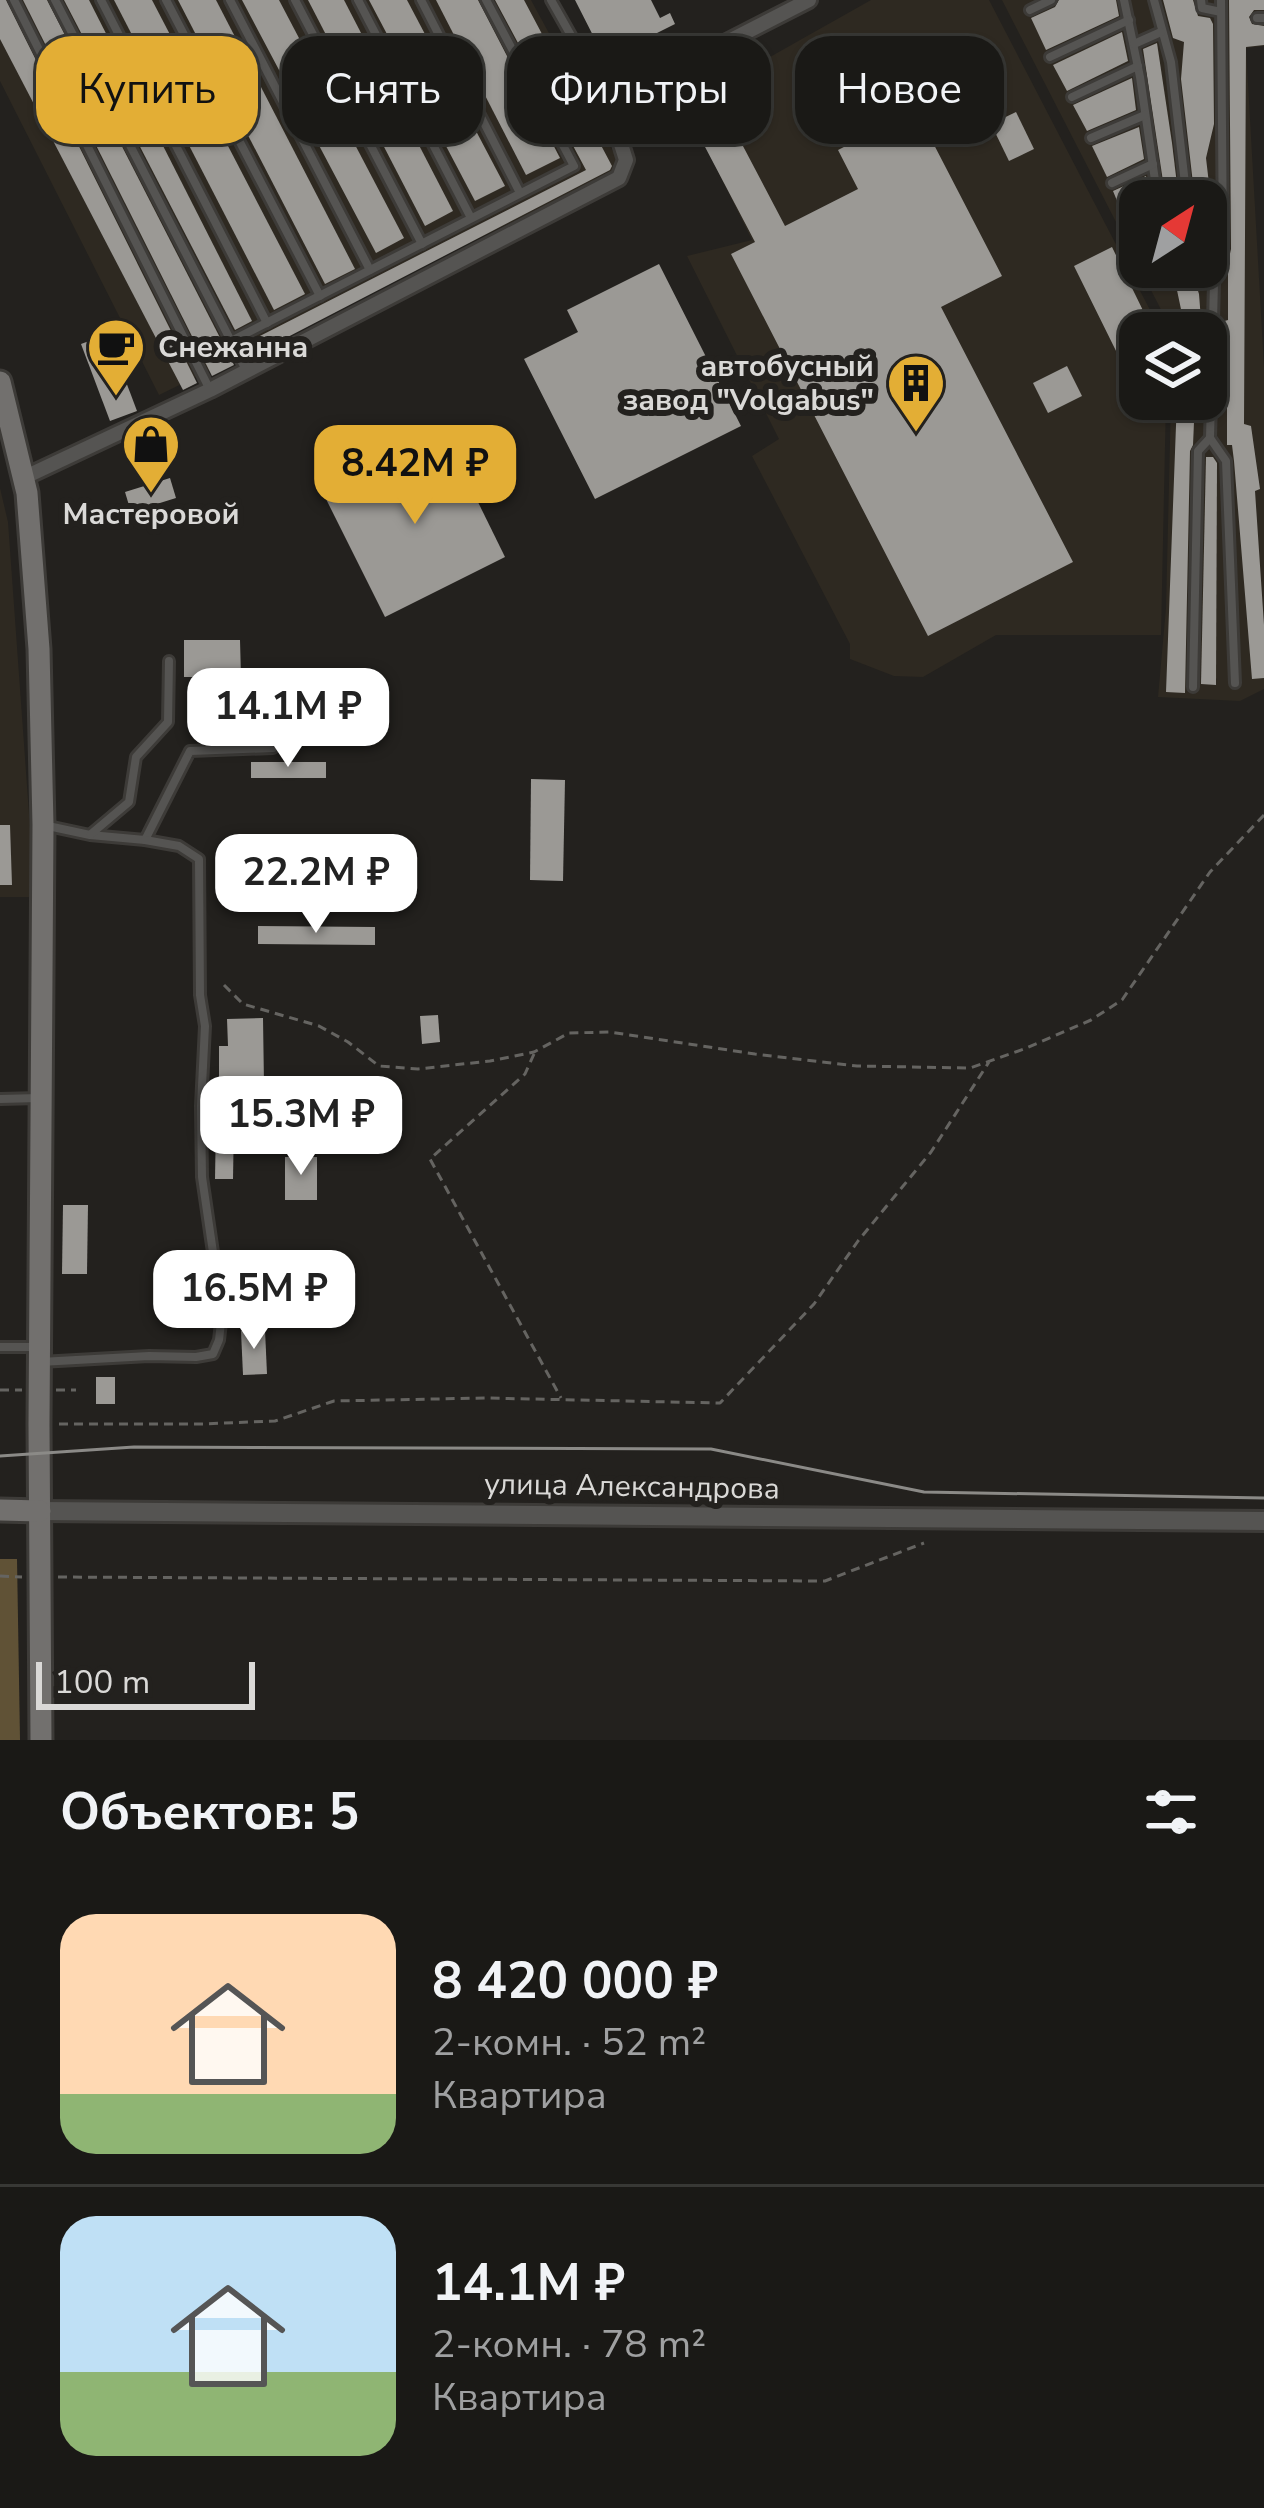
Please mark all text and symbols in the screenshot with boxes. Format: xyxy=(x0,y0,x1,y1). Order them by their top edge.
chip: Купить xyxy=(36,36,258,144)
chip: Снять xyxy=(282,36,483,144)
chip: Фильтры xyxy=(507,36,771,144)
chip: Новое xyxy=(795,36,1004,144)
north arrow xyxy=(1119,180,1227,288)
map controls xyxy=(1119,180,1227,420)
button: layers xyxy=(1119,312,1227,420)
cafe icon: Снежанна xyxy=(85,316,147,398)
place label: Снежанна xyxy=(158,327,308,368)
place label: автобусный завод "Volgabus" xyxy=(623,346,874,421)
building icon: автобусный завод "Volgabus" xyxy=(885,352,947,434)
shop icon: Мастеровой xyxy=(120,413,182,495)
pin: 8.42M ₽ xyxy=(304,425,526,527)
text: 8.42M ₽ xyxy=(341,437,489,490)
place label: Мастеровой xyxy=(62,494,240,535)
pin: 14.1M ₽ xyxy=(177,668,399,770)
text: 14.1M ₽ xyxy=(214,680,362,733)
pin: 22.2M ₽ xyxy=(205,834,427,936)
text: 22.2M ₽ xyxy=(242,846,390,899)
pin: 15.3M ₽ xyxy=(190,1076,412,1178)
text: 15.3M ₽ xyxy=(227,1088,375,1141)
pin: 16.5M ₽ xyxy=(143,1250,365,1352)
text: 16.5M ₽ xyxy=(180,1262,328,1315)
street label: улица Александрова xyxy=(484,1463,780,1510)
scale bar xyxy=(36,1656,255,1709)
text: 100 m xyxy=(54,1660,150,1705)
text: Объектов: 5 xyxy=(60,1777,359,1847)
icon: filters xyxy=(1138,1779,1204,1845)
text: 8 420 000 ₽ xyxy=(432,1946,718,2016)
icon: home xyxy=(156,1962,300,2106)
text: 2-комн. · 52 m² xyxy=(432,2016,706,2069)
text: Квартира xyxy=(432,2069,607,2122)
text: 14.1M ₽ xyxy=(432,2248,625,2318)
icon: home xyxy=(156,2264,300,2408)
text: 2-комн. · 78 m² xyxy=(432,2318,706,2371)
text: Квартира xyxy=(432,2371,607,2424)

